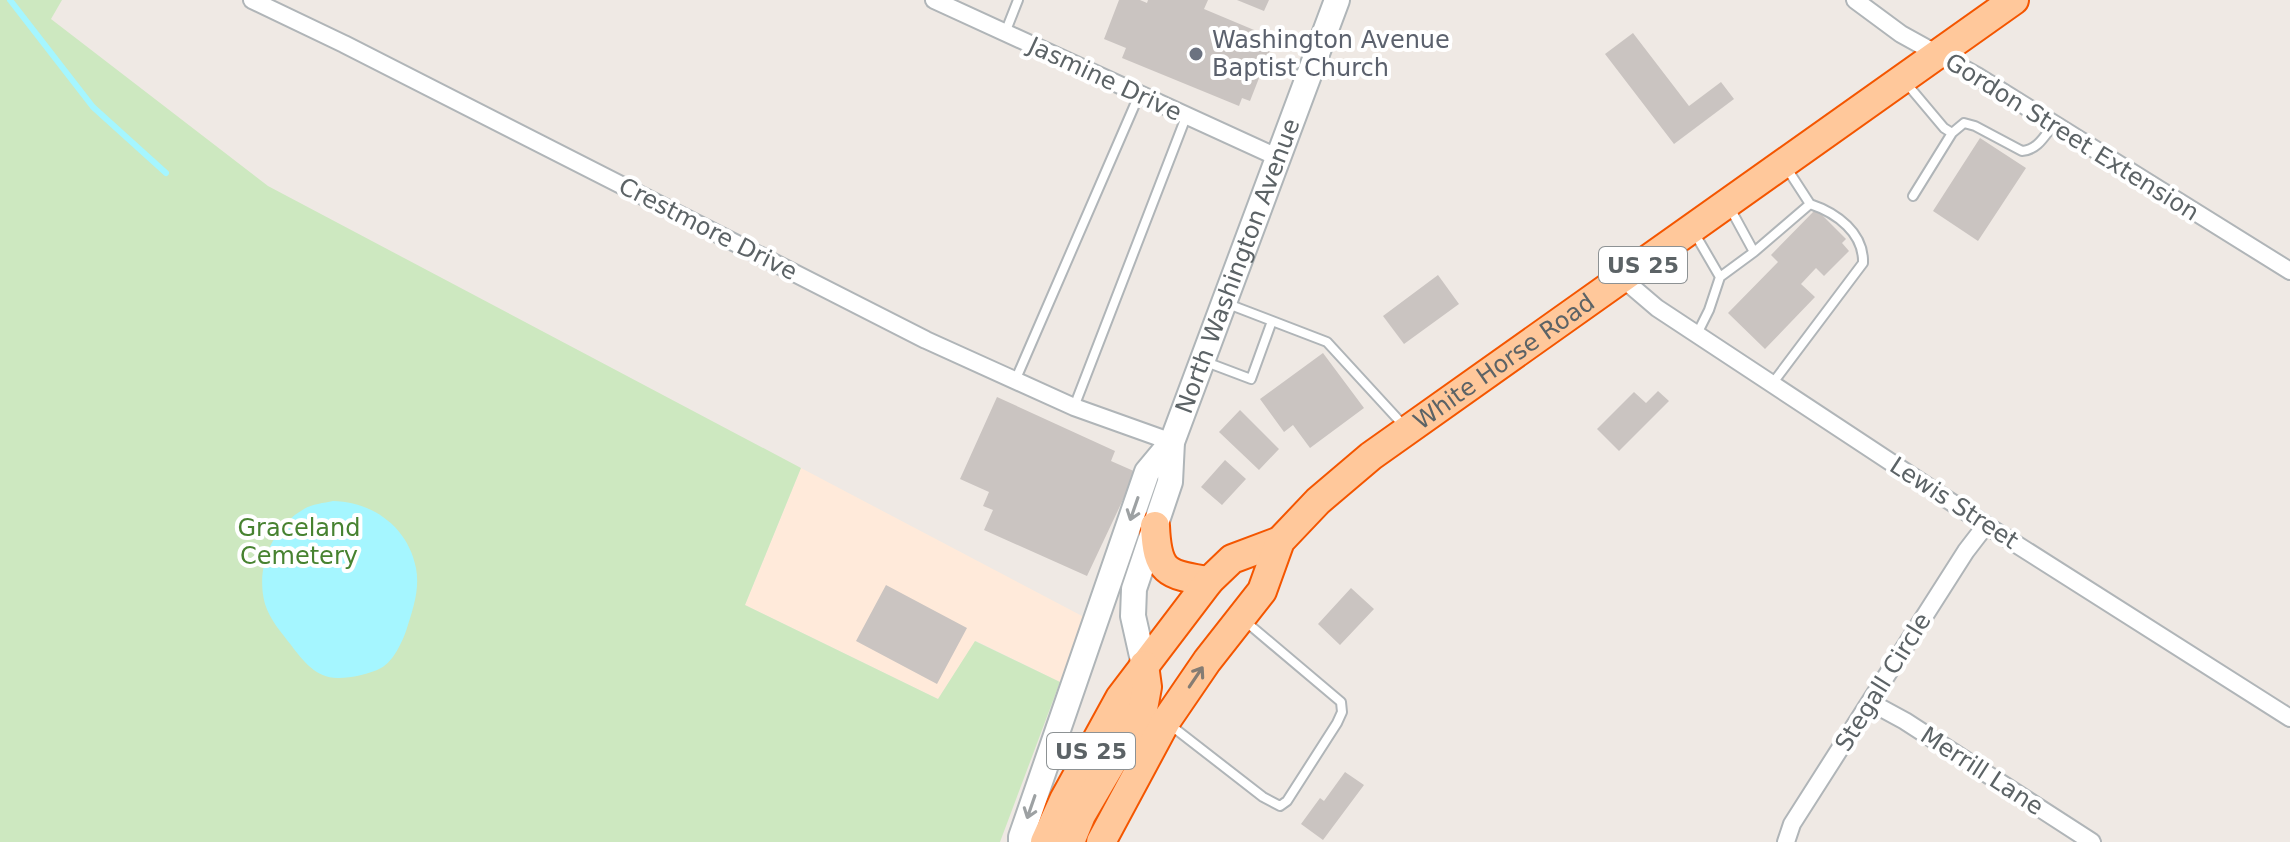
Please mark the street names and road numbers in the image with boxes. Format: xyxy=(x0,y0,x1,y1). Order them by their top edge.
street label: Jasmine Drive xyxy=(1022,30,1186,127)
street label: Gordon Street Extension xyxy=(1940,47,2204,227)
street label: North Washington Avenue xyxy=(1170,115,1305,417)
street label: Crestmore Drive xyxy=(614,172,802,286)
road number: US 25 xyxy=(1599,247,1687,283)
street label: White Horse Road xyxy=(1408,288,1600,435)
street label: Lewis Street xyxy=(1885,451,2023,555)
street label: Stegall Circle xyxy=(1829,608,1937,756)
street label: Merrill Lane xyxy=(1915,721,2049,821)
road number: US 25 xyxy=(1047,733,1135,769)

